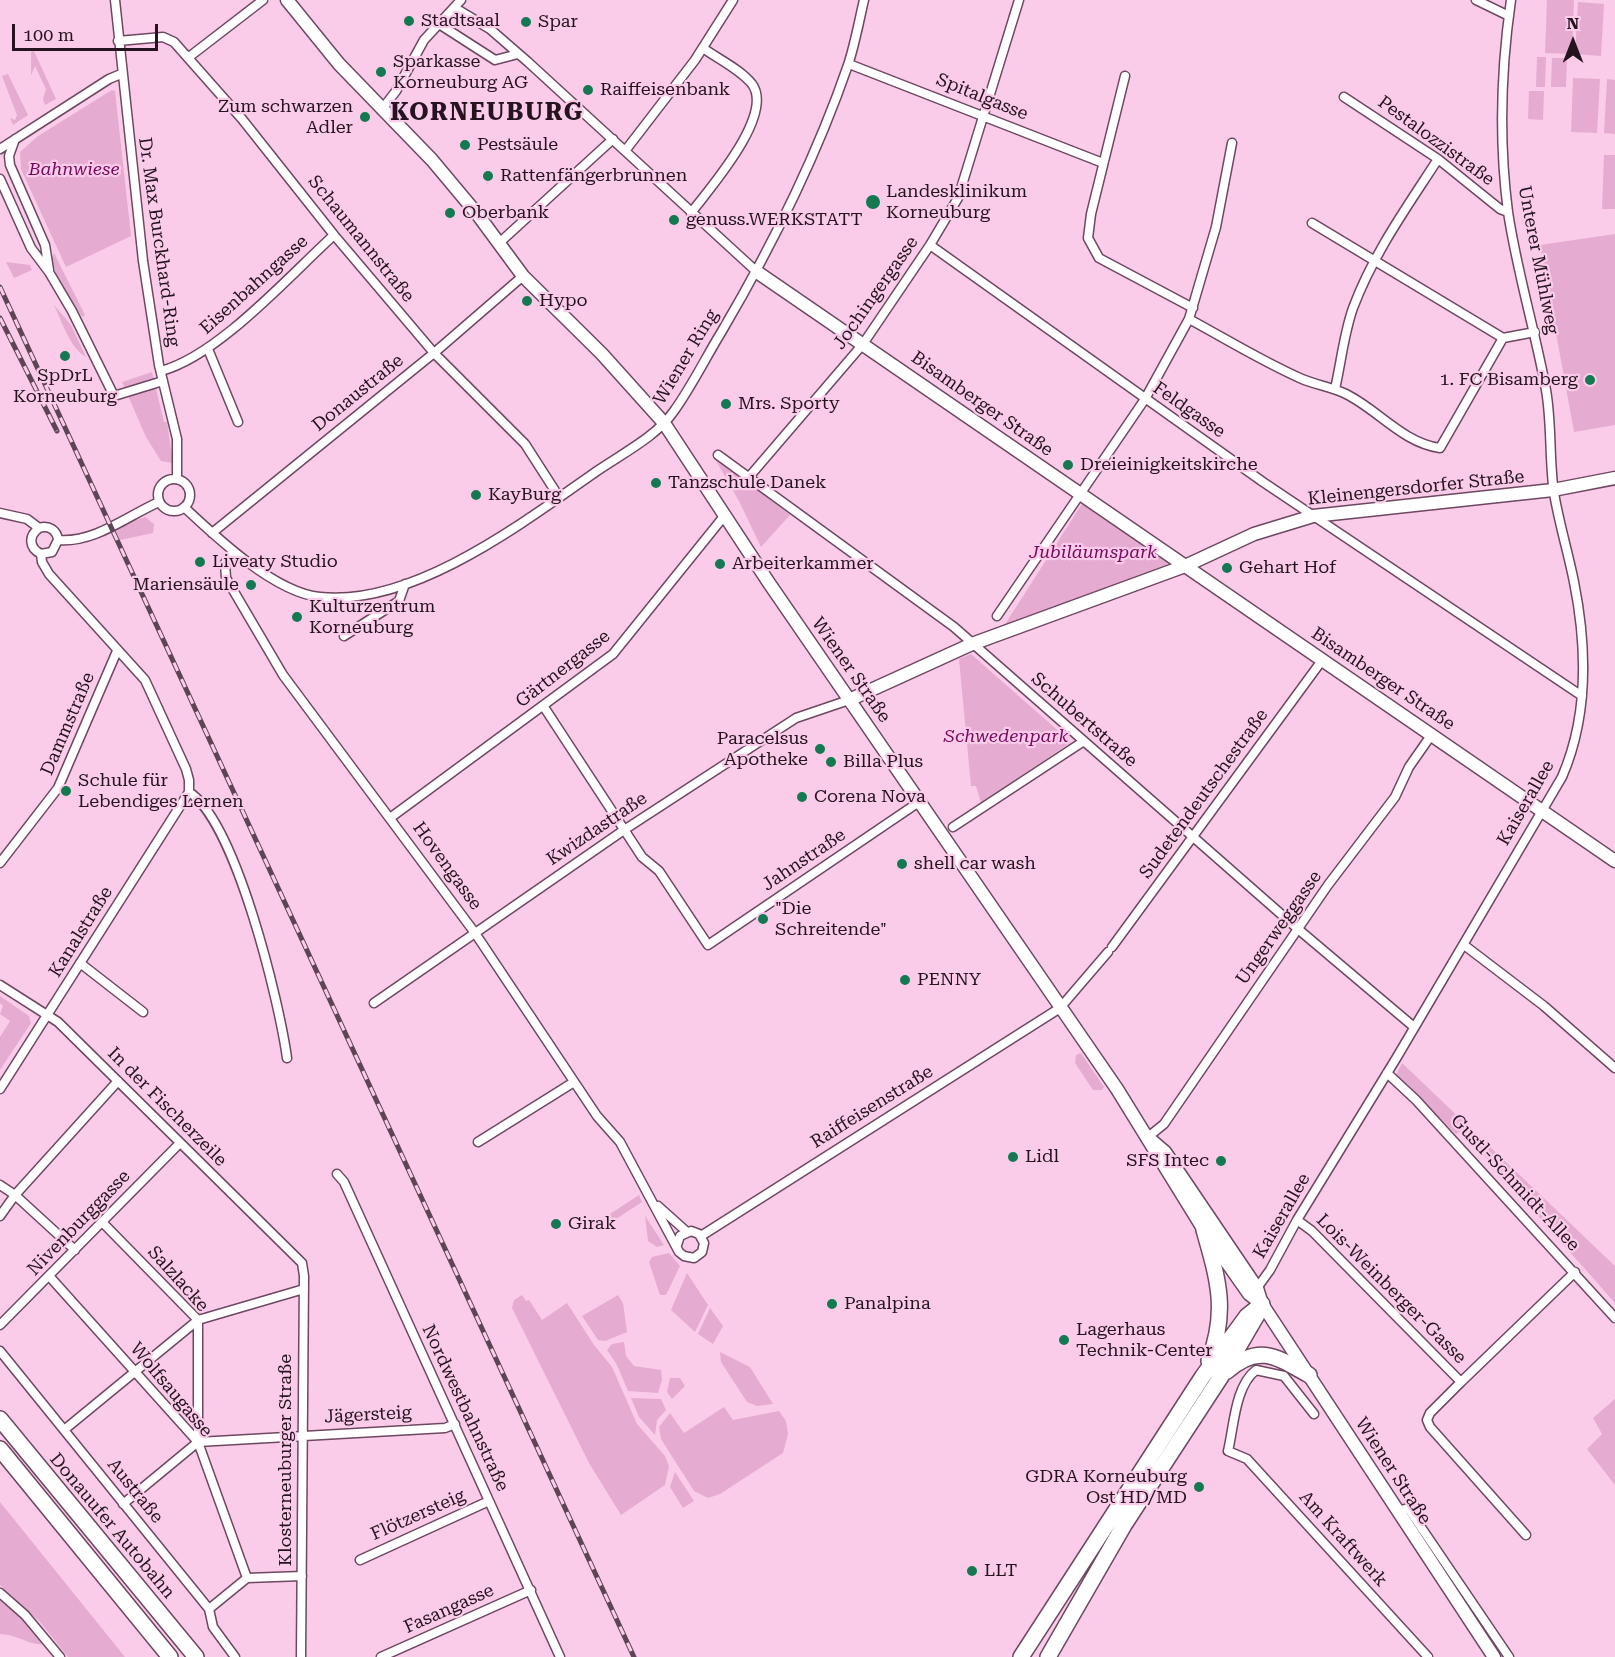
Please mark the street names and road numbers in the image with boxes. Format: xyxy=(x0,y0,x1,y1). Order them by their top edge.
street label: Spitalgasse xyxy=(933,69,1031,125)
street label: Pestalozzistraße xyxy=(1374,91,1498,191)
street label: Dr. Max Burckhard-Ring xyxy=(134,136,184,348)
street label: Schaumannstraße xyxy=(303,171,419,307)
street label: Unterer Mühlweg xyxy=(1513,184,1563,336)
street label: Eisenbahngasse xyxy=(196,231,312,339)
street label: Jochingergasse xyxy=(829,232,923,354)
street label: Wiener Ring xyxy=(649,305,723,409)
street label: Bisamberger Straße xyxy=(907,347,1057,461)
street label: Donaustraße xyxy=(308,350,408,436)
street label: Feldgasse xyxy=(1149,377,1229,443)
street label: Kleinengersdorfer Straße xyxy=(1307,466,1525,510)
street label: Wiener Straße xyxy=(807,613,895,727)
street label: Bisamberger Straße xyxy=(1307,623,1459,735)
street label: Gärtnergasse xyxy=(512,626,614,712)
street label: Schubertstraße xyxy=(1027,668,1141,772)
street label: Dammstraße xyxy=(37,669,99,779)
street label: Sudetendeutschestraße xyxy=(1135,705,1273,883)
street label: Kaiserallee xyxy=(1493,757,1559,849)
street label: Kwizdastraße xyxy=(543,788,651,870)
street label: Hovengasse xyxy=(408,818,486,914)
street label: Jahnstraße xyxy=(758,824,850,896)
street label: Ungerweggasse xyxy=(1232,867,1326,989)
street label: Kanalstraße xyxy=(45,883,117,981)
street label: In der Fischerzeile xyxy=(103,1043,231,1171)
street label: Raiffeisenstraße xyxy=(807,1061,937,1153)
street label: Gustl-Schmidt-Allee xyxy=(1446,1110,1584,1256)
street label: Nivenburggasse xyxy=(23,1166,135,1280)
street label: Kaiserallee xyxy=(1249,1170,1315,1262)
street label: Lois-Weinberger-Gasse xyxy=(1312,1210,1470,1368)
street label: Salzlacke xyxy=(143,1242,213,1316)
street label: Nordwestbahnstraße xyxy=(417,1321,513,1495)
street label: Wolfsaugasse xyxy=(125,1338,217,1442)
street label: Klosterneuburger Straße xyxy=(275,1354,297,1566)
street label: Jägersteig xyxy=(324,1402,412,1428)
street label: Wiener Straße xyxy=(1350,1413,1436,1529)
street label: Donauufer Autobahn xyxy=(45,1449,179,1603)
street label: Austraße xyxy=(102,1454,168,1528)
street label: Flötzersteig xyxy=(367,1485,469,1545)
street label: Am Kraftwerk xyxy=(1294,1487,1392,1591)
street label: Fasangasse xyxy=(401,1580,497,1638)

